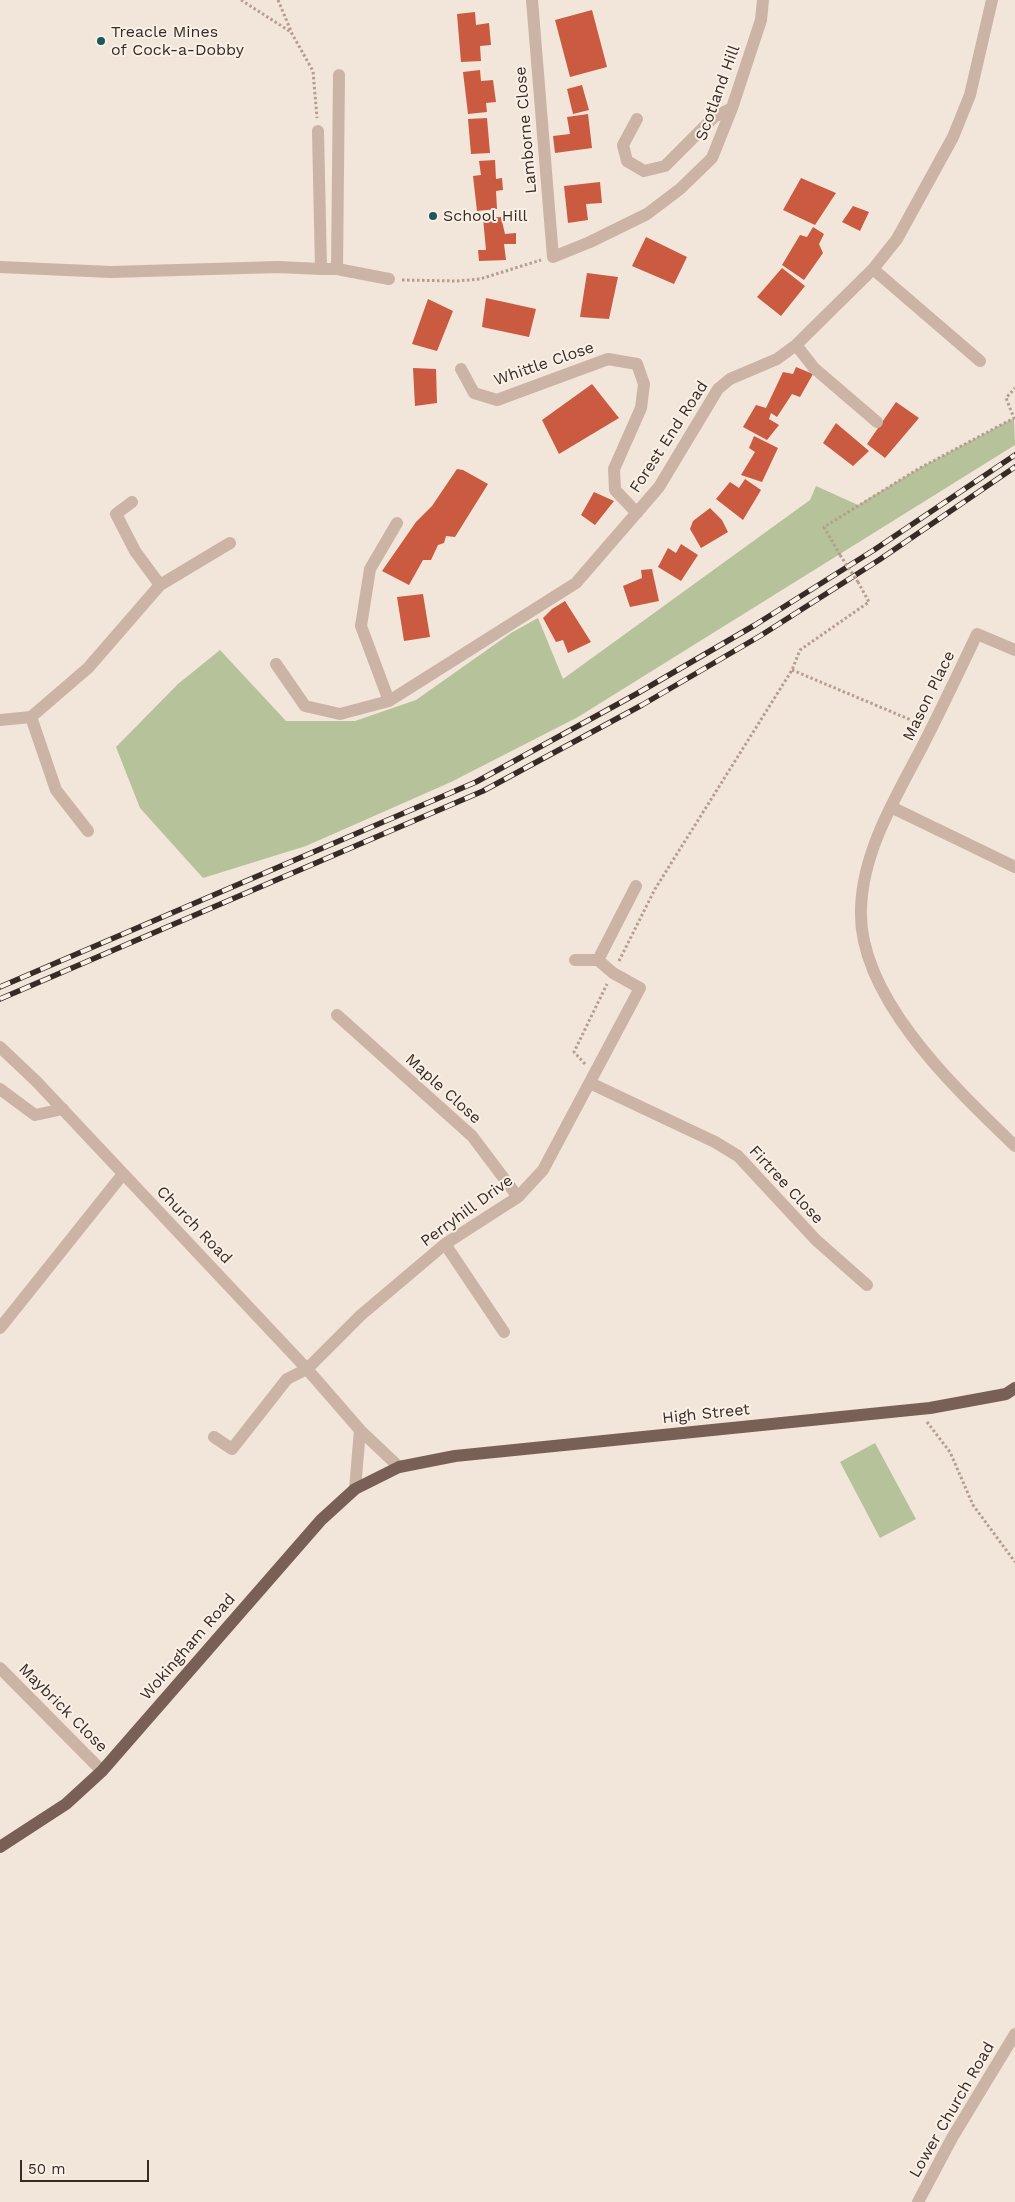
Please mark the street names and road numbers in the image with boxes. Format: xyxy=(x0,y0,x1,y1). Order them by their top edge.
street label: Scotland Hill xyxy=(692,42,744,144)
street label: Lamborne Close xyxy=(511,66,541,194)
street label: Whittle Close xyxy=(491,338,597,390)
street label: Forest End Road xyxy=(626,378,712,496)
street label: Mason Place xyxy=(899,648,959,744)
street label: Maple Close xyxy=(401,1050,485,1128)
street label: Firtree Close xyxy=(745,1142,827,1228)
street label: Perryhill Drive xyxy=(417,1171,517,1251)
street label: Church Road xyxy=(152,1182,236,1268)
street label: High Street xyxy=(661,1400,751,1428)
street label: Wokingham Road xyxy=(137,1590,239,1704)
street label: Maybrick Close xyxy=(15,1660,111,1756)
street label: Lower Church Road xyxy=(905,2039,999,2181)

